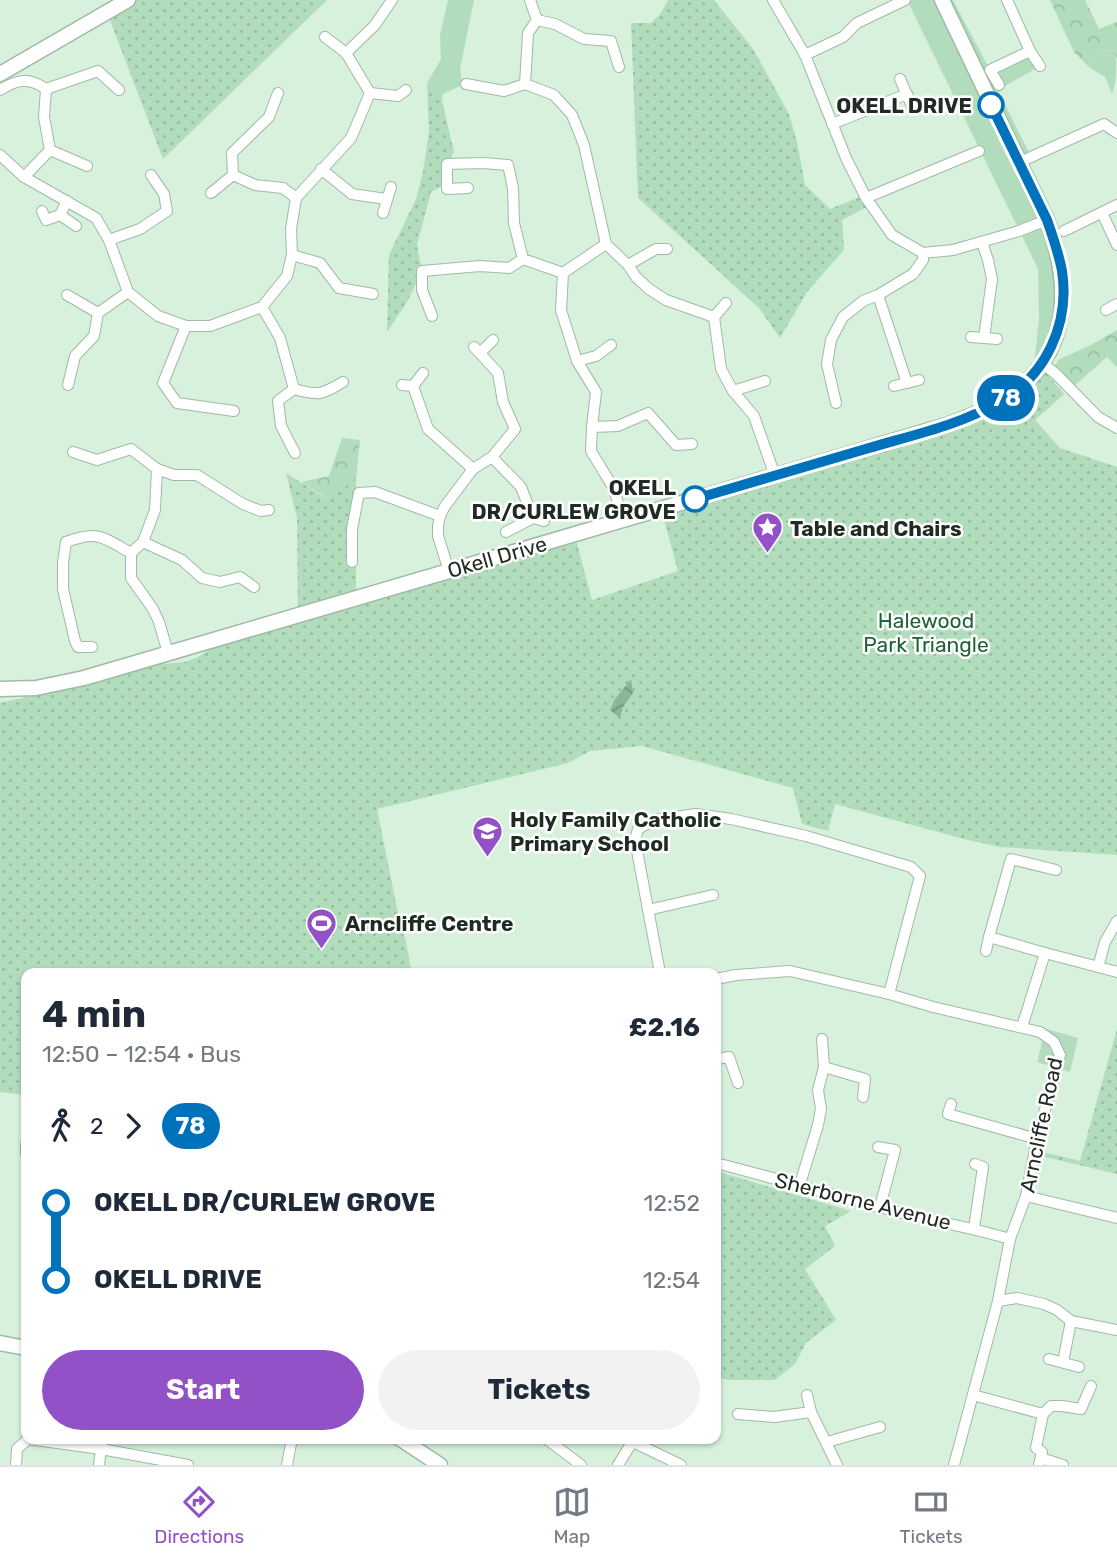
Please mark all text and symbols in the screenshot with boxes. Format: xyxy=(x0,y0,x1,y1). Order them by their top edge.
marker: OKELL DRIVE xyxy=(978,92,1004,118)
place label: OKELL DRIVE xyxy=(836,93,972,118)
line badge: 78 xyxy=(974,375,1038,421)
text: 78 xyxy=(991,384,1021,412)
place label: OKELL DR/CURLEW GROVE xyxy=(472,475,676,524)
marker: OKELL DR/CURLEW GROVE xyxy=(682,486,708,512)
place icon: Table and Chairs xyxy=(750,511,784,555)
place label: Table and Chairs xyxy=(790,516,962,541)
street label: Okell Drive xyxy=(444,531,550,583)
park label: Halewood Park Triangle xyxy=(863,608,989,657)
place label: Holy Family Catholic Primary School xyxy=(510,807,721,856)
school or university icon: Holy Family Catholic Primary School xyxy=(470,814,504,858)
sports icon: Arncliffe Centre xyxy=(305,906,339,950)
place label: Arncliffe Centre xyxy=(345,911,514,936)
text: 4 min xyxy=(42,991,146,1037)
text: £2.16 xyxy=(629,1012,700,1043)
text: 12:50 – 12:54 · Bus xyxy=(42,1040,241,1068)
street label: Arncliffe Road xyxy=(1014,1055,1068,1195)
icon: walk xyxy=(42,1107,80,1145)
icon: forward xyxy=(114,1107,152,1145)
text: 2 xyxy=(90,1112,104,1140)
text: 78 xyxy=(176,1112,206,1140)
street label: Sherborne Avenue xyxy=(772,1167,954,1235)
text: OKELL DR/CURLEW GROVE xyxy=(94,1187,435,1218)
text: 12:52 xyxy=(644,1189,700,1217)
text: OKELL DRIVE xyxy=(94,1264,262,1295)
text: 12:54 xyxy=(643,1266,700,1294)
button: Start xyxy=(42,1350,364,1430)
button: Tickets xyxy=(378,1350,700,1430)
tab: Directions xyxy=(154,1483,244,1548)
tab: Map xyxy=(553,1483,591,1548)
tab: Tickets xyxy=(900,1483,963,1548)

